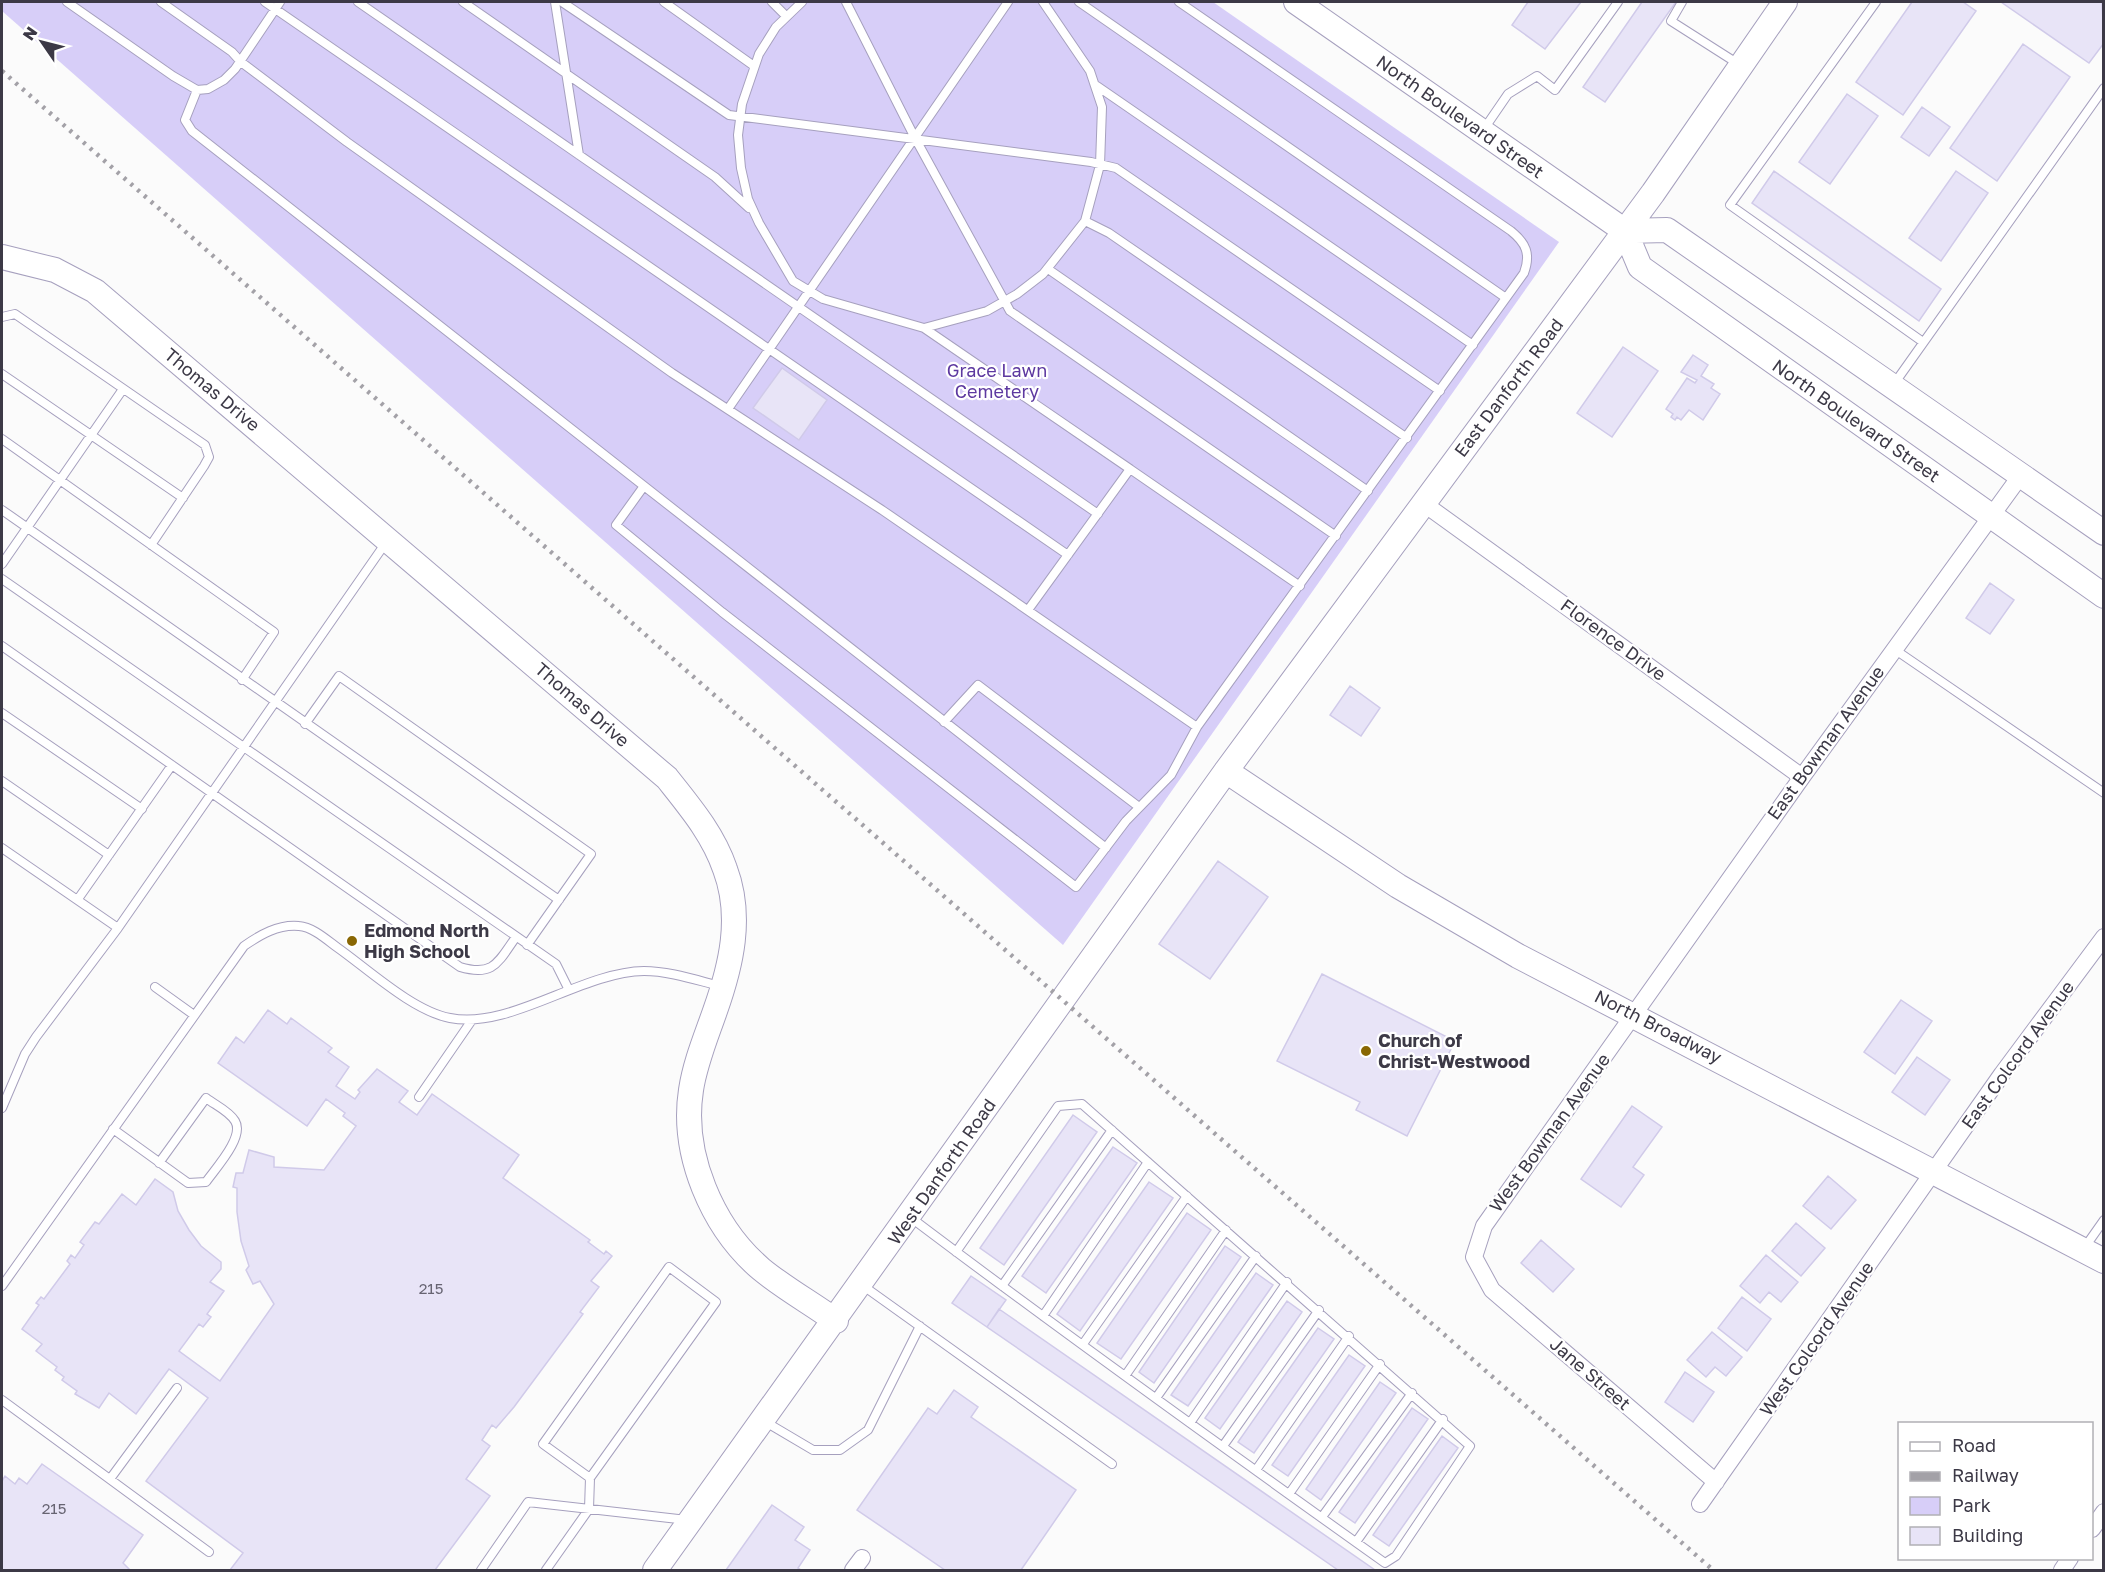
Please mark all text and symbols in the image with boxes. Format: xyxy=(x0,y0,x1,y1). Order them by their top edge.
north arrow xyxy=(12,12,72,72)
text: N xyxy=(18,23,41,44)
street label: North Boulevard Street xyxy=(1373,50,1549,182)
street label: East Danforth Road xyxy=(1449,314,1567,461)
street label: Thomas Drive xyxy=(160,343,265,436)
street label: North Boulevard Street xyxy=(1769,354,1945,486)
park label: Grace Lawn Cemetery xyxy=(947,359,1047,402)
street label: Florence Drive xyxy=(1557,594,1671,685)
street label: Thomas Drive xyxy=(531,657,634,751)
street label: East Bowman Avenue xyxy=(1762,661,1888,824)
place label: Edmond North High School xyxy=(364,919,489,962)
marker: Edmond North High School xyxy=(345,934,359,948)
street label: East Colcord Avenue xyxy=(1956,976,2078,1133)
street label: North Broadway xyxy=(1591,985,1726,1068)
place label: Church of Christ-Westwood xyxy=(1378,1029,1530,1072)
marker: Church of Christ-Westwood xyxy=(1359,1044,1373,1058)
street label: West Bowman Avenue xyxy=(1484,1049,1614,1216)
street label: West Danforth Road xyxy=(882,1094,1000,1249)
street label: West Colcord Avenue xyxy=(1755,1257,1878,1420)
house number: 215 xyxy=(419,1279,443,1297)
street label: Jane Street xyxy=(1546,1332,1635,1414)
legend xyxy=(1898,1422,2093,1560)
text: Road xyxy=(1952,1434,1996,1456)
text: Railway xyxy=(1952,1464,2019,1486)
text: Park xyxy=(1952,1494,1991,1516)
house number: 215 xyxy=(42,1499,66,1517)
text: Building xyxy=(1952,1524,2023,1546)

